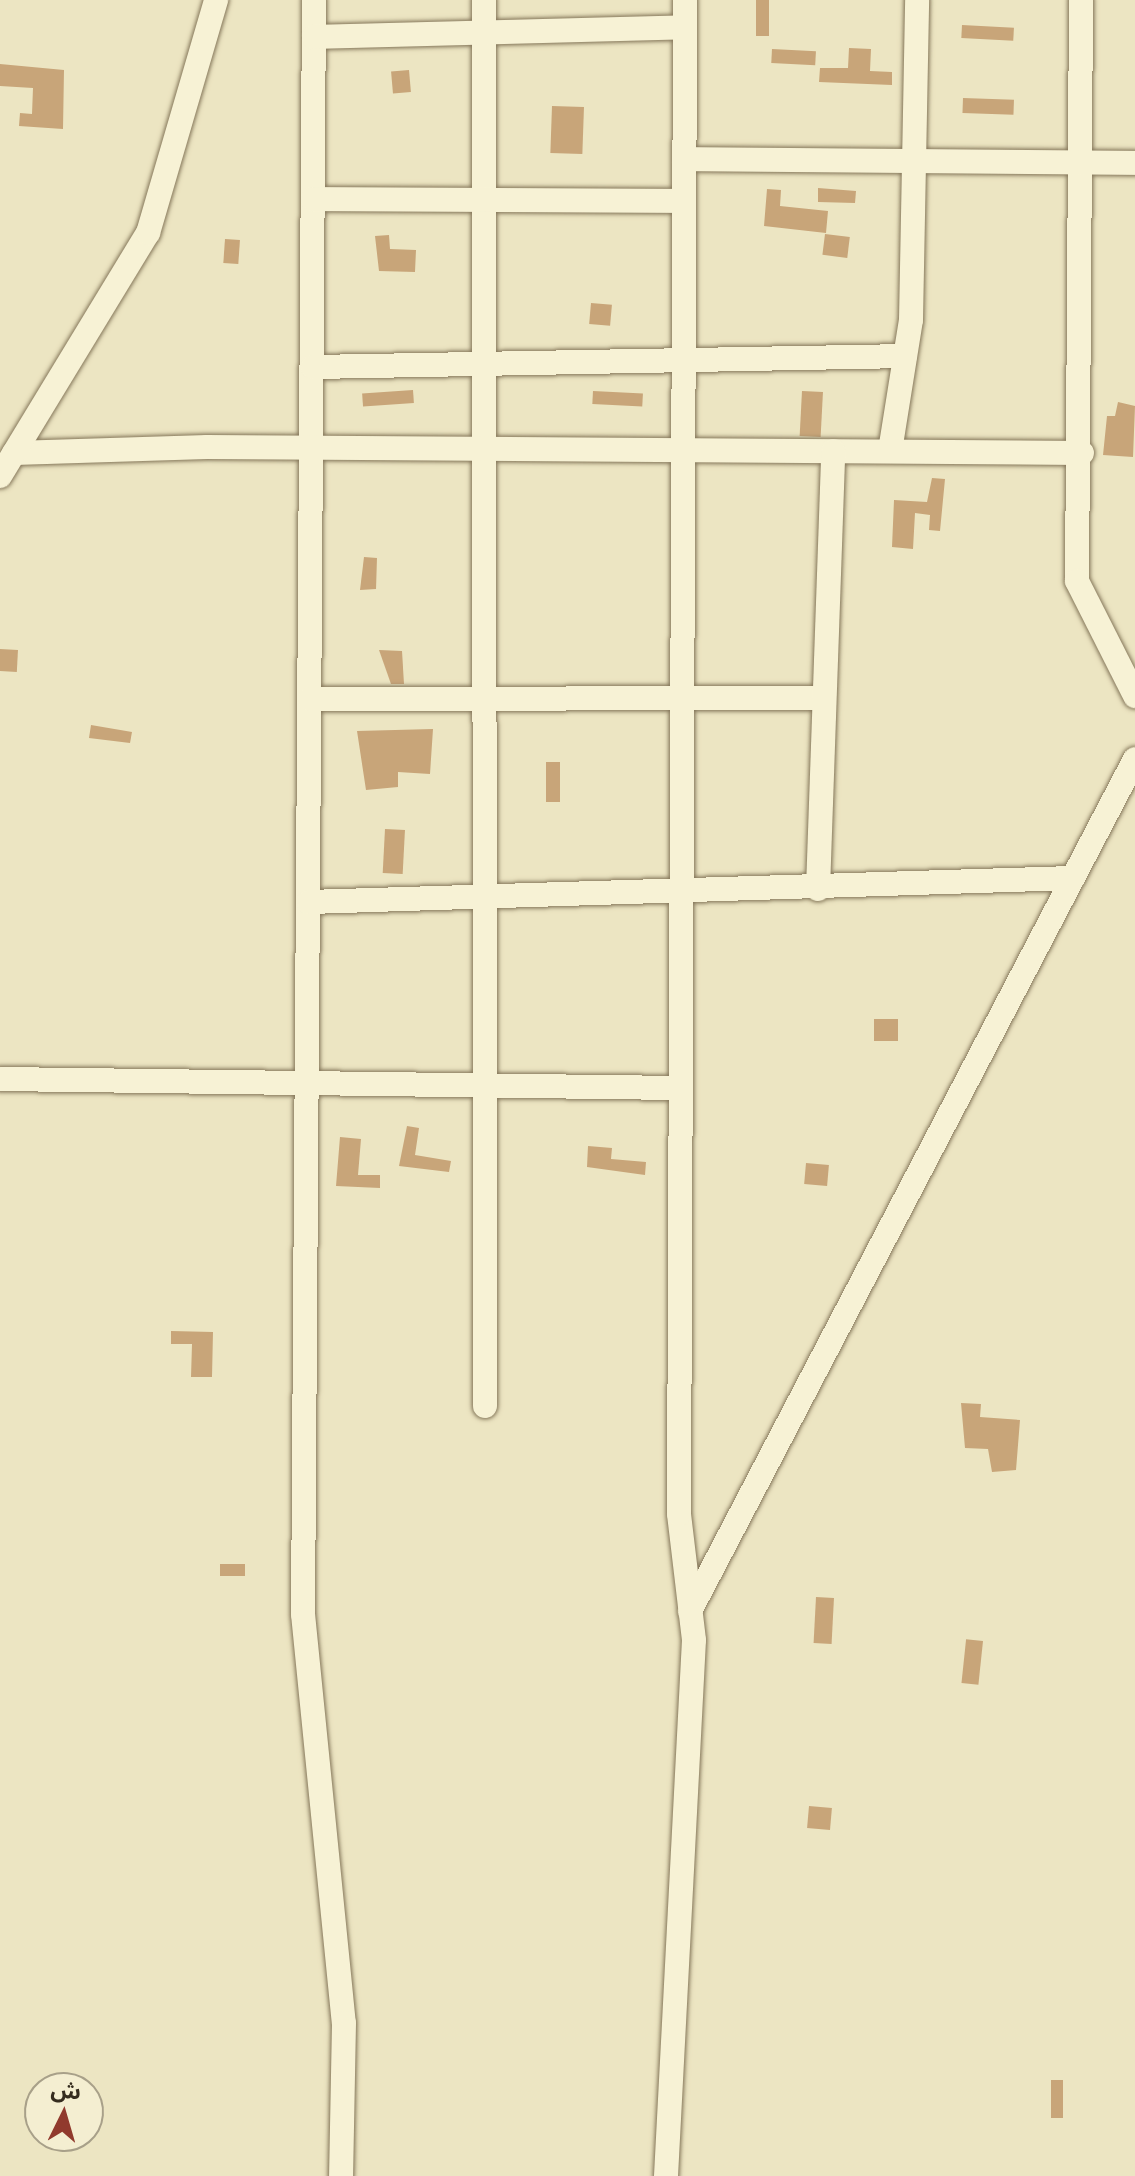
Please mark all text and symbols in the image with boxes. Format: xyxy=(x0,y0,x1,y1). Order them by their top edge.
north arrow xyxy=(24,2072,104,2152)
text: ش xyxy=(50,2075,82,2105)

